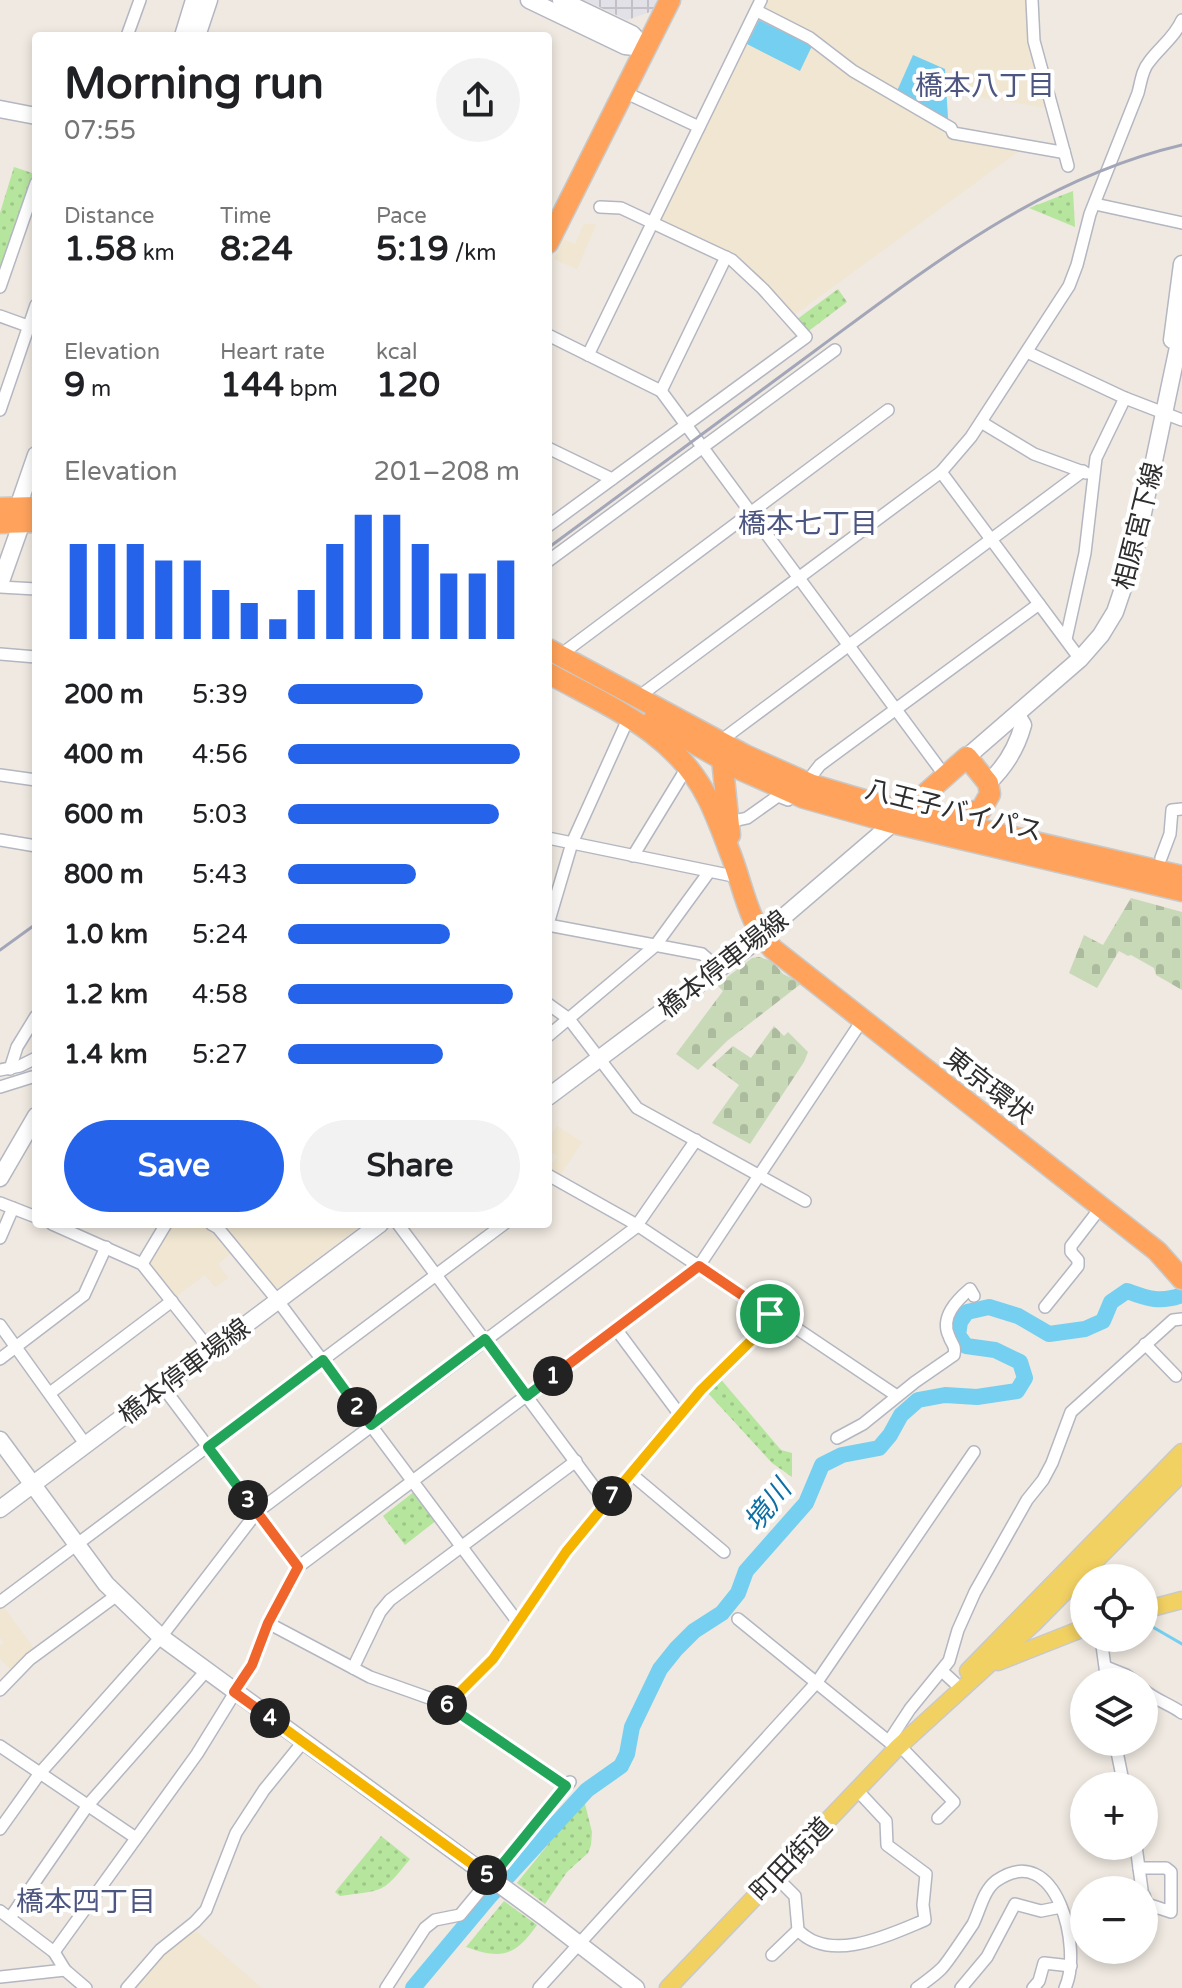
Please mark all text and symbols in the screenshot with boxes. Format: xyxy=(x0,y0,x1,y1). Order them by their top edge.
text: Morning run xyxy=(64,58,324,111)
button: share xyxy=(436,58,520,142)
district label: 橋本八丁目 xyxy=(915,69,1055,103)
text: 07:55 xyxy=(64,115,136,146)
text: Distance xyxy=(64,203,155,229)
text: Time xyxy=(220,203,271,229)
text: Pace xyxy=(376,203,427,229)
text: 1.58 xyxy=(64,229,137,270)
text: 8:24 xyxy=(220,229,293,270)
text: 5:19 xyxy=(376,229,449,270)
text: km xyxy=(137,240,175,266)
text: /km xyxy=(449,240,497,266)
text: Elevation xyxy=(64,339,160,365)
text: Heart rate xyxy=(220,339,325,365)
text: kcal xyxy=(376,339,417,365)
text: 9 xyxy=(64,365,85,406)
text: 144 xyxy=(220,365,284,406)
text: 120 xyxy=(376,365,440,406)
text: m xyxy=(85,376,111,402)
text: bpm xyxy=(284,376,338,402)
text: Elevation xyxy=(64,456,178,487)
text: 201–208 m xyxy=(374,456,520,487)
street label: 相原宮下線 xyxy=(1108,459,1169,593)
district label: 橋本七丁目 xyxy=(738,507,878,541)
text: 200 m xyxy=(64,679,144,710)
text: 5:39 xyxy=(192,679,248,710)
text: 400 m xyxy=(64,739,144,770)
text: 4:56 xyxy=(192,739,248,770)
street label: 八王子バイパス xyxy=(862,773,1046,847)
text: 600 m xyxy=(64,799,144,830)
text: 5:03 xyxy=(192,799,248,830)
text: 800 m xyxy=(64,859,144,890)
text: 5:43 xyxy=(192,859,248,890)
street label: 橋本停車場線 xyxy=(652,904,794,1025)
text: 1.0 km xyxy=(64,919,148,950)
text: 5:24 xyxy=(192,919,248,950)
text: 1.2 km xyxy=(64,979,148,1010)
text: 4:58 xyxy=(192,979,248,1010)
text: 1.4 km xyxy=(64,1039,148,1070)
text: 5:27 xyxy=(192,1039,248,1070)
street label: 東京環状 xyxy=(938,1042,1039,1131)
button: Save xyxy=(64,1120,284,1212)
button: Share xyxy=(300,1120,520,1212)
pin xyxy=(736,1280,804,1348)
icon: arrive xyxy=(748,1292,792,1336)
street label: 橋本停車場線 xyxy=(113,1312,256,1431)
pin: 1 xyxy=(533,1356,573,1396)
text: 1 xyxy=(546,1363,560,1389)
pin: 2 xyxy=(337,1387,377,1427)
text: 2 xyxy=(350,1394,364,1420)
water label: 境川 xyxy=(737,1471,800,1538)
pin: 7 xyxy=(592,1476,632,1516)
pin: 3 xyxy=(228,1480,268,1520)
text: 7 xyxy=(605,1483,619,1509)
text: 3 xyxy=(241,1487,255,1513)
map controls xyxy=(1070,1564,1158,1964)
button: locate xyxy=(1070,1564,1158,1652)
button: layers xyxy=(1070,1668,1158,1756)
pin: 6 xyxy=(427,1685,467,1725)
text: 6 xyxy=(440,1692,454,1718)
pin: 4 xyxy=(250,1698,290,1738)
text: 4 xyxy=(263,1705,277,1731)
button: + xyxy=(1070,1772,1158,1860)
street label: 町田街道 xyxy=(744,1811,839,1908)
pin: 5 xyxy=(467,1855,507,1895)
text: 5 xyxy=(480,1862,494,1888)
button: − xyxy=(1070,1876,1158,1964)
district label: 橋本四丁目 xyxy=(16,1885,156,1919)

